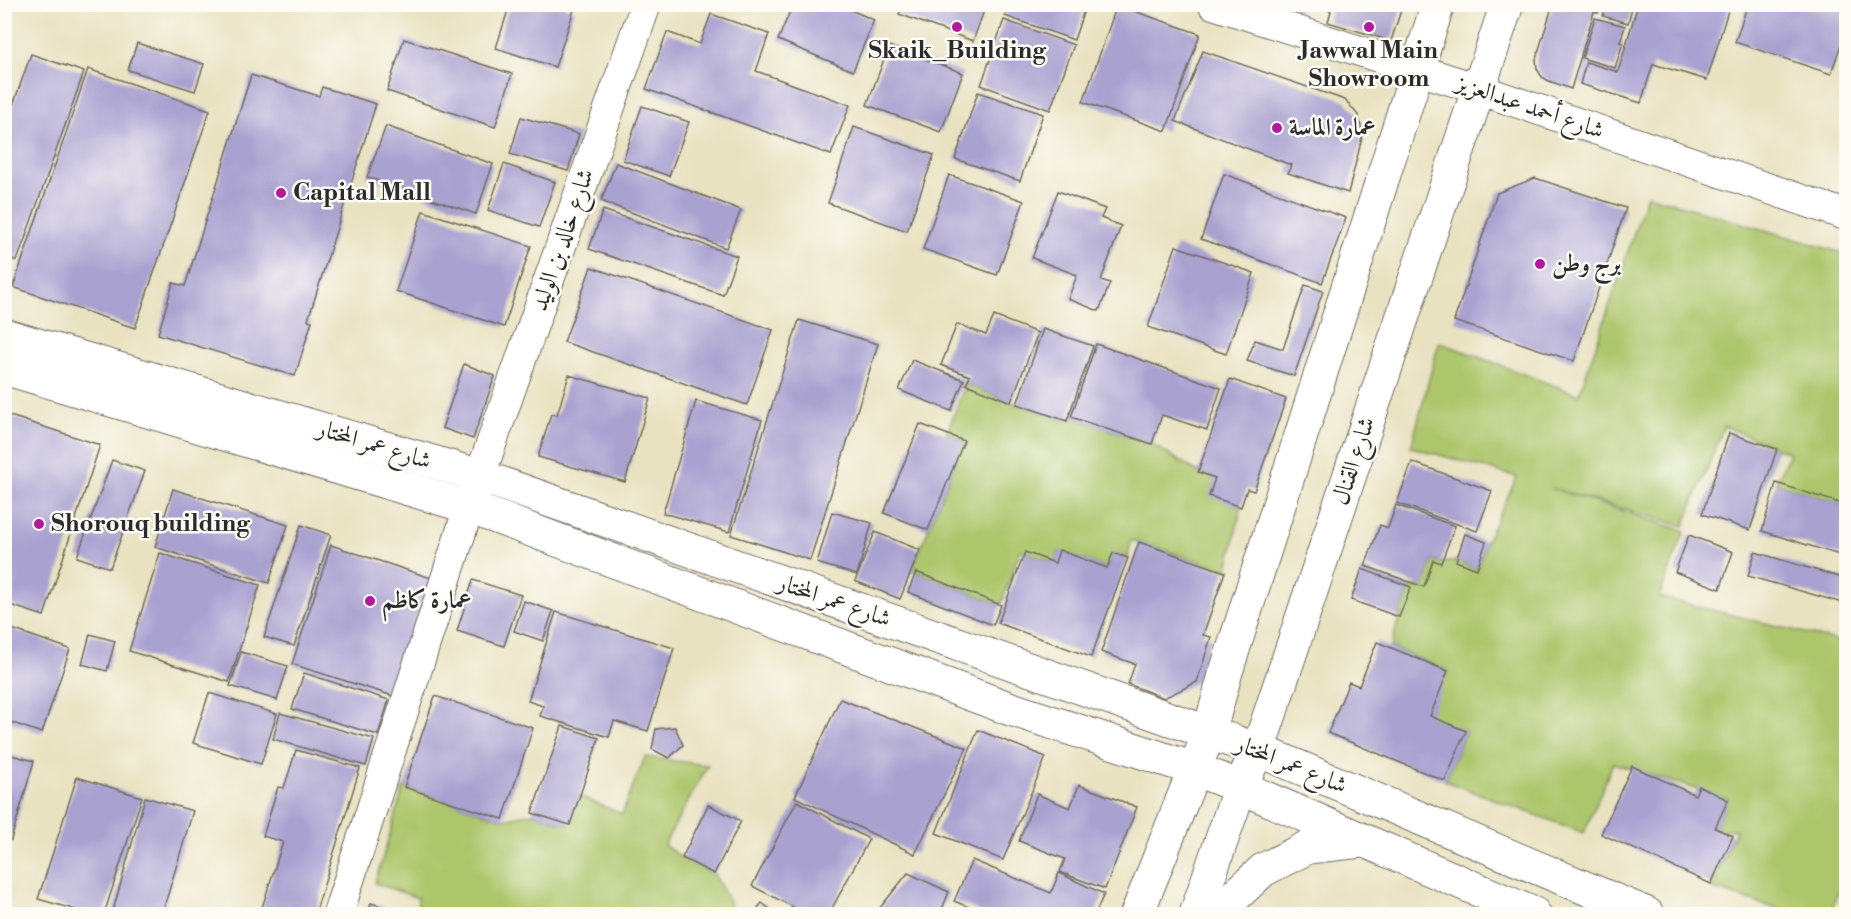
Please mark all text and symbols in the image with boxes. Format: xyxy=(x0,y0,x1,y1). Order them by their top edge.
marker: Skaik_Building xyxy=(950,20,964,34)
marker: Jawwal Main Showroom xyxy=(1362,20,1376,34)
place label: Skaik_Building xyxy=(868,36,1047,66)
place label: Jawwal Main Showroom xyxy=(1297,36,1438,94)
street label: شارع أحمد عبدالعزيز xyxy=(1448,64,1609,150)
place label: عمارة الماسة xyxy=(1289,113,1376,143)
marker: عمارة الماسة xyxy=(1270,121,1284,135)
street label: شارع خالد بن الوليد xyxy=(525,165,605,316)
place label: Capital Mall xyxy=(293,178,431,208)
marker: Capital Mall xyxy=(274,186,288,200)
place label: برج وطن xyxy=(1552,249,1622,285)
marker: برج وطن xyxy=(1533,257,1547,271)
street label: شارع عمر المختار xyxy=(310,413,435,480)
street label: شارع القنال xyxy=(1326,413,1386,510)
place label: Shorouq building xyxy=(51,509,251,539)
marker: Shorouq building xyxy=(32,517,46,531)
street label: شارع عمر المختار xyxy=(770,567,895,638)
place label: عمارة كاظم xyxy=(382,586,471,622)
marker: عمارة كاظم xyxy=(363,594,377,608)
street label: شارع عمر المختار xyxy=(1227,728,1351,805)

